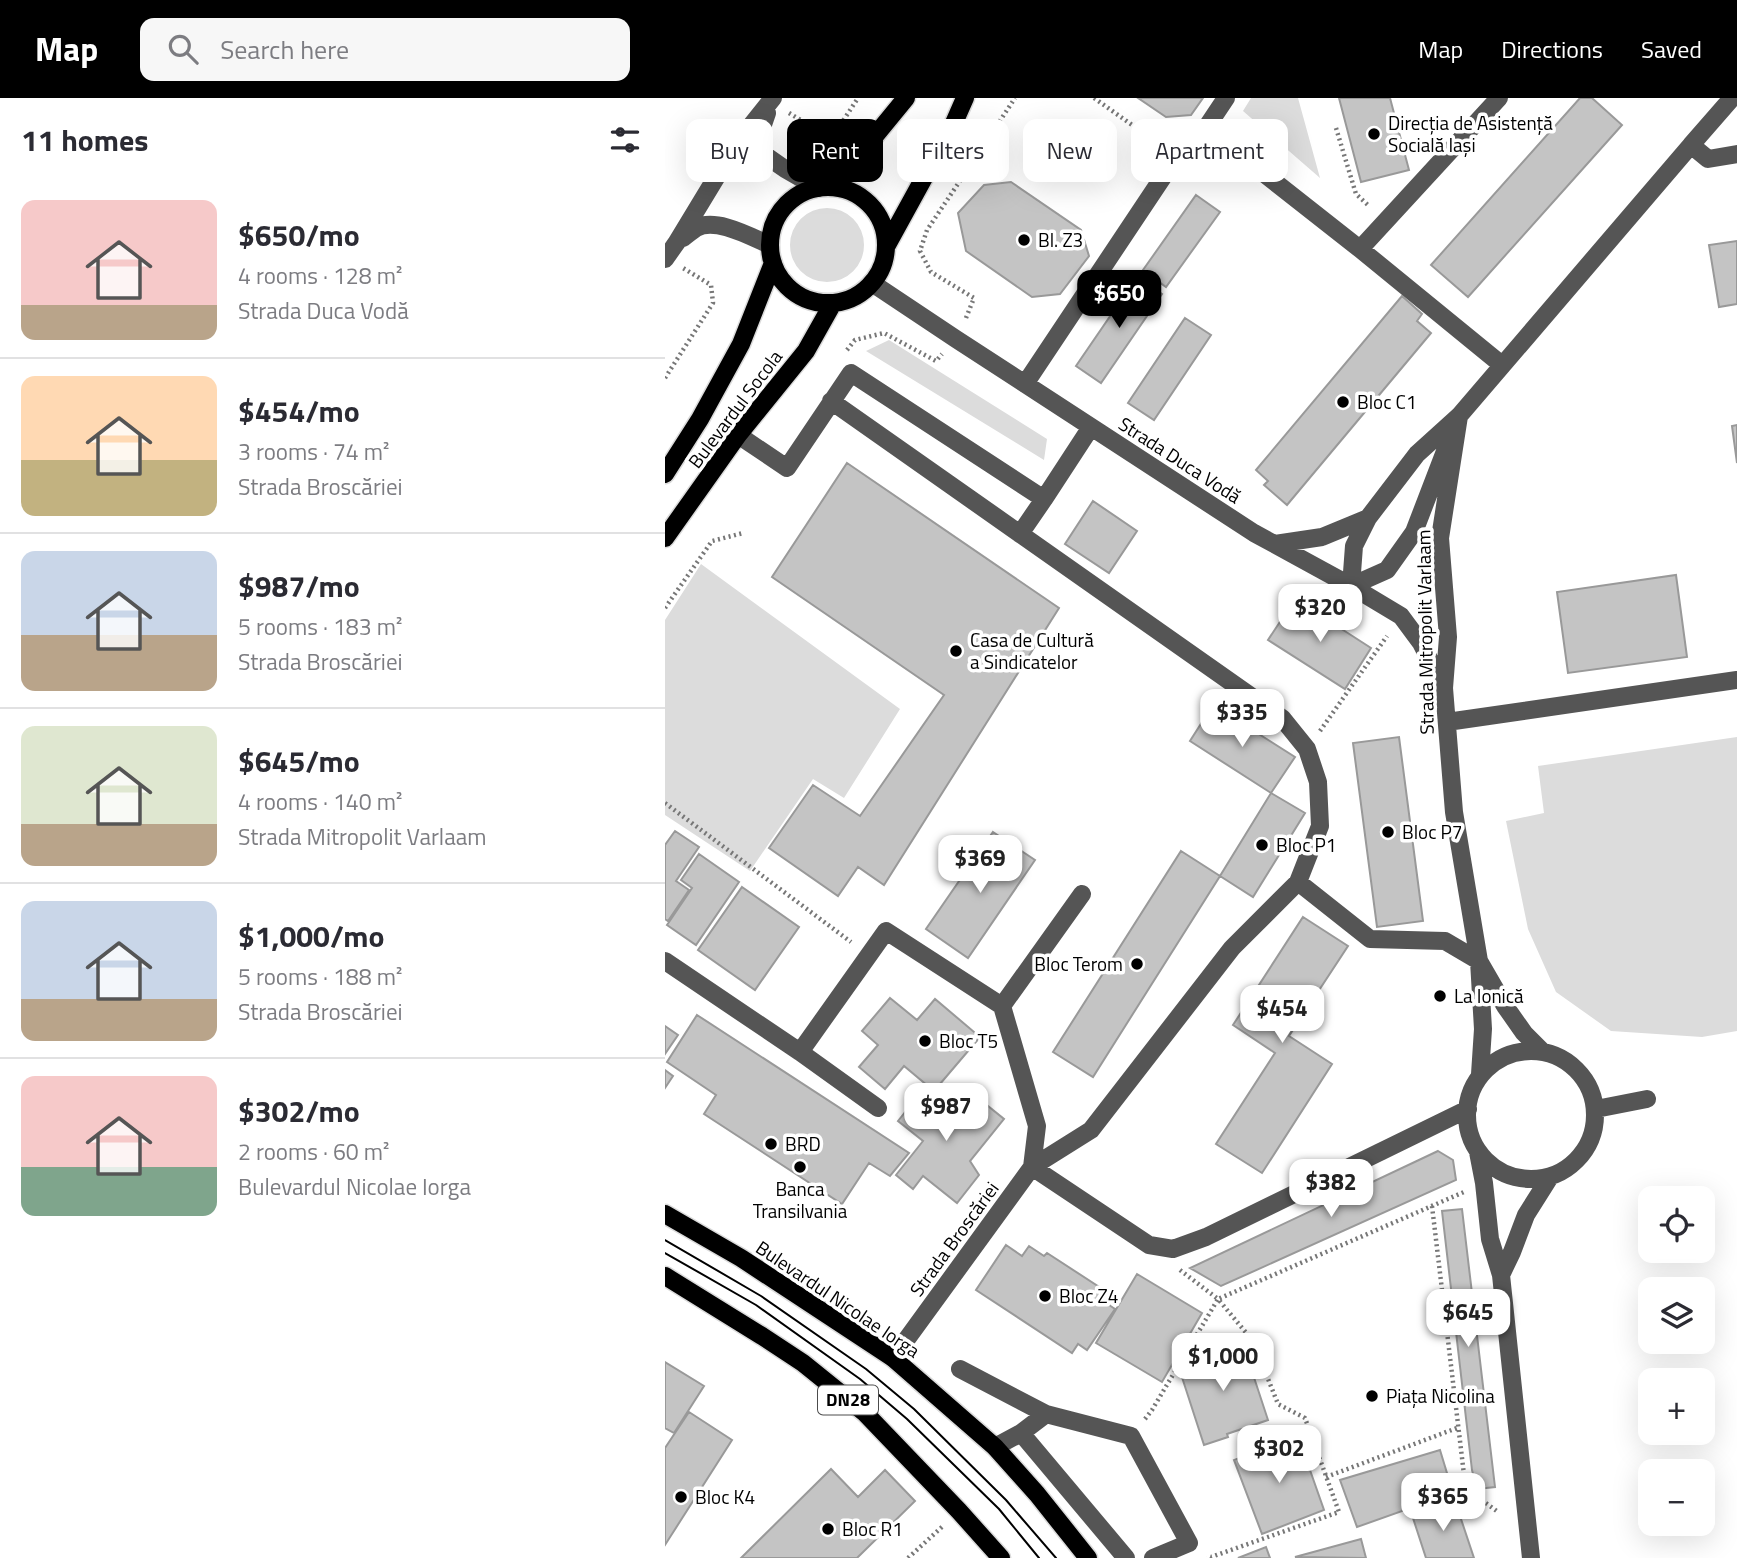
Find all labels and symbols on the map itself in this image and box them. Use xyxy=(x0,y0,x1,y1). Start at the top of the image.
place label: Direcția de Asistență Socială Iași xyxy=(1388,108,1553,159)
marker: Direcția de Asistență Socială Iași xyxy=(1366,126,1382,142)
place label: Bl. Z3 xyxy=(1038,225,1083,254)
marker: Bl. Z3 xyxy=(1016,232,1032,248)
pin: $650 xyxy=(1078,271,1160,330)
street label: Bulevardul Socola xyxy=(680,343,789,474)
place label: Bloc C1 xyxy=(1357,387,1417,416)
marker: Bloc C1 xyxy=(1335,394,1351,410)
street label: Strada Duca Vodă xyxy=(1113,409,1248,510)
street label: Strada Mitropolit Varlaam xyxy=(1408,529,1441,735)
pin: $320 xyxy=(1279,584,1361,644)
place label: Casa de Cultură a Sindicatelor xyxy=(970,625,1094,676)
marker: Casa de Cultură a Sindicatelor xyxy=(948,643,964,659)
pin: $335 xyxy=(1201,690,1283,749)
place label: Bloc P7 xyxy=(1402,817,1463,846)
marker: Bloc P7 xyxy=(1380,824,1396,840)
place label: Bloc P1 xyxy=(1276,830,1337,859)
pin: $369 xyxy=(939,836,1021,895)
marker: Bloc P1 xyxy=(1254,837,1270,853)
place label: Bloc Terom xyxy=(1034,949,1123,978)
marker: Bloc Terom xyxy=(1129,956,1145,972)
place label: La Ionică xyxy=(1454,981,1524,1010)
pin: $454 xyxy=(1241,986,1323,1045)
marker: La Ionică xyxy=(1432,988,1448,1004)
place label: Bloc T5 xyxy=(939,1026,998,1055)
marker: Bloc T5 xyxy=(917,1033,933,1049)
pin: $987 xyxy=(905,1084,987,1143)
place label: BRD xyxy=(785,1129,821,1158)
marker: BRD xyxy=(763,1136,779,1152)
marker: Banca Transilvania xyxy=(792,1159,808,1175)
pin: $382 xyxy=(1290,1160,1372,1219)
place label: Banca Transilvania xyxy=(753,1174,848,1225)
street label: Strada Broscăriei xyxy=(902,1175,1005,1302)
street label: Bulevardul Nicolae Iorga xyxy=(750,1233,927,1365)
place label: Bloc Z4 xyxy=(1059,1281,1118,1310)
marker: Bloc Z4 xyxy=(1037,1288,1053,1304)
pin: $645 xyxy=(1427,1290,1509,1349)
pin: $1,000 xyxy=(1166,1334,1280,1393)
place label: Piața Nicolina xyxy=(1386,1381,1495,1410)
road number: DN28 xyxy=(818,1386,878,1414)
marker: Piața Nicolina xyxy=(1364,1388,1380,1404)
pin: $302 xyxy=(1238,1426,1320,1485)
pin: $365 xyxy=(1402,1474,1484,1533)
place label: Bloc K4 xyxy=(695,1482,755,1511)
marker: Bloc K4 xyxy=(673,1489,689,1505)
place label: Bloc R1 xyxy=(842,1514,903,1543)
marker: Bloc R1 xyxy=(820,1521,836,1537)

